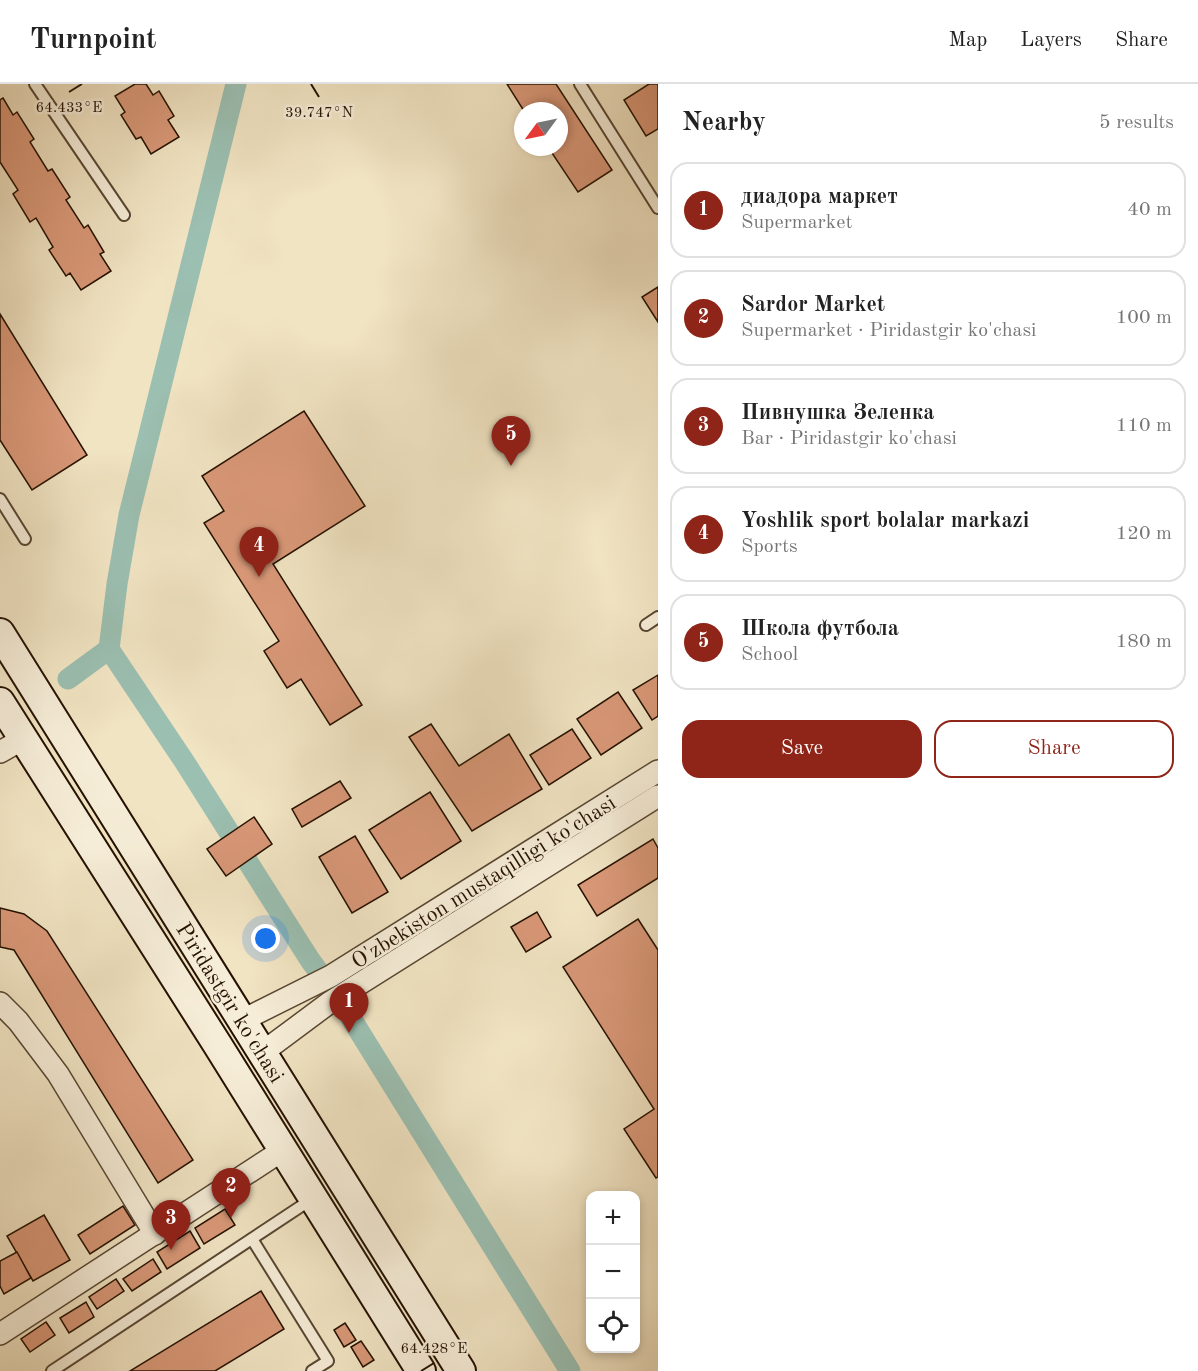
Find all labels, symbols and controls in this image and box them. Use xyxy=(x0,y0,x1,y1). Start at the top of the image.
text: Turnpoint xyxy=(30,27,157,55)
text: Map xyxy=(948,30,987,51)
text: Layers xyxy=(1020,30,1082,51)
text: Share xyxy=(1115,30,1168,51)
text: 64.433°E xyxy=(36,101,102,116)
north arrow xyxy=(514,102,568,156)
text: 39.747°N xyxy=(285,106,353,121)
text: Nearby xyxy=(682,110,766,136)
text: 5 results xyxy=(1099,113,1174,133)
text: диадора маркет xyxy=(741,186,898,208)
text: 1 xyxy=(698,200,709,220)
text: 40 m xyxy=(1127,200,1172,220)
text: Supermarket xyxy=(741,213,852,233)
text: Sardor Market xyxy=(741,294,885,316)
text: 2 xyxy=(698,308,709,328)
text: 100 m xyxy=(1116,308,1172,328)
text: Supermarket · Piridastgir ko'chasi xyxy=(741,321,1036,341)
text: Пивнушка Зеленка xyxy=(741,402,934,424)
pin: 5 xyxy=(492,416,530,466)
text: 3 xyxy=(698,416,709,436)
text: 110 m xyxy=(1116,416,1172,436)
text: Bar · Piridastgir ko'chasi xyxy=(741,429,957,449)
text: Yoshlik sport bolalar markazi xyxy=(741,510,1029,532)
text: 4 xyxy=(698,524,709,544)
text: 120 m xyxy=(1116,524,1172,544)
pin: 4 xyxy=(240,528,278,577)
text: Sports xyxy=(741,537,798,557)
text: Школа футбола xyxy=(741,618,899,640)
text: 5 xyxy=(698,632,709,652)
text: 180 m xyxy=(1116,632,1172,652)
text: School xyxy=(741,645,798,665)
button: Save xyxy=(682,720,922,778)
button: Share xyxy=(934,720,1174,778)
street label: O'zbekiston mustaqilligi ko'chasi xyxy=(348,792,620,973)
street label: Piridastgir ko'chasi xyxy=(171,919,287,1087)
your location xyxy=(251,924,280,953)
pin: 1 xyxy=(330,984,368,1033)
pin: 2 xyxy=(212,1168,250,1218)
map controls xyxy=(586,1191,640,1353)
button: + xyxy=(586,1191,640,1245)
pin: 3 xyxy=(152,1200,190,1250)
button: − xyxy=(586,1245,640,1299)
button: locate xyxy=(586,1299,640,1353)
text: 64.428°E xyxy=(401,1342,467,1357)

